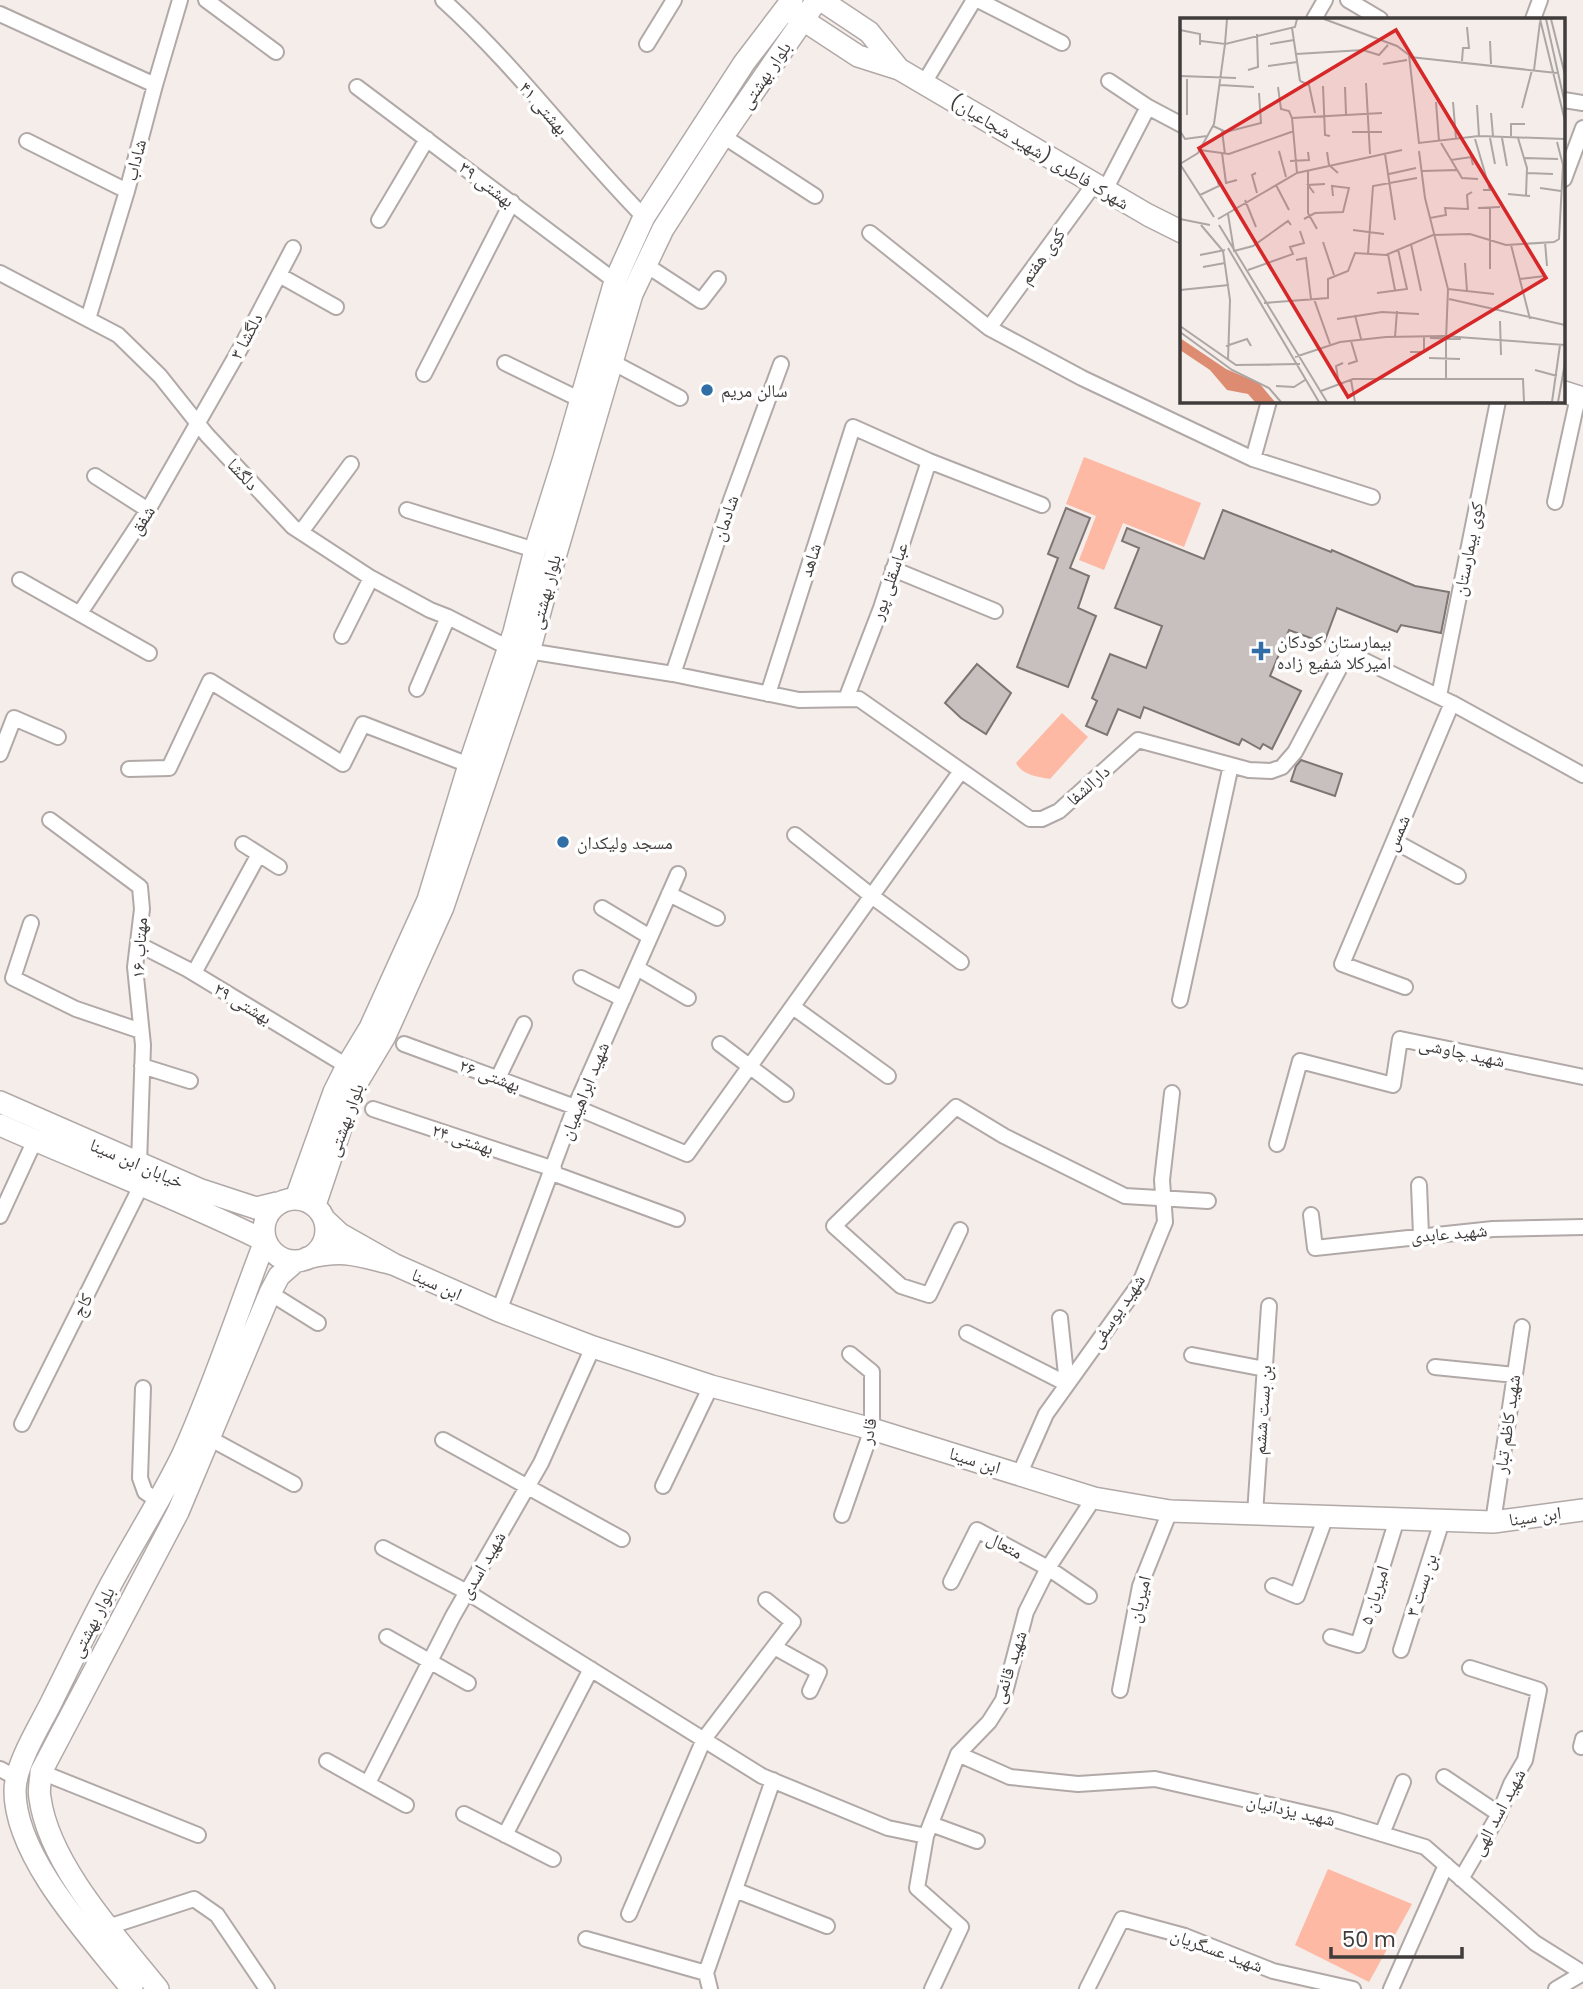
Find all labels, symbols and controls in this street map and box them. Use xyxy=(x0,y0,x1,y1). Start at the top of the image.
inset map xyxy=(1180,18,1566,402)
street label: بلوار بهشتی xyxy=(733,36,797,114)
street label: بهشتی ۴۱ xyxy=(514,76,574,140)
street label: شهرک فاطری (شهید شجاعیان) xyxy=(946,89,1134,215)
street label: شاداب xyxy=(118,137,152,183)
street label: بهشتی ۳۹ xyxy=(454,155,520,213)
street label: کوی هفتم xyxy=(1013,222,1071,289)
street label: دلگشا ۳ xyxy=(223,309,269,363)
place label: سالن مریم xyxy=(721,378,788,403)
marker: سالن مریم xyxy=(699,382,715,398)
street label: دلگشا xyxy=(222,452,264,496)
street label: شادمان xyxy=(706,492,744,544)
street label: کوی بیمارستان xyxy=(1447,499,1489,598)
street label: شفق xyxy=(123,500,161,540)
street label: عباسقلی پور xyxy=(864,539,914,624)
street label: شاهد xyxy=(793,540,827,580)
street label: بلوار بهشتی xyxy=(523,552,567,632)
place label: بیمارستان کودکان امیرکلا شفیع زاده xyxy=(1277,629,1392,675)
marker: بیمارستان کودکان امیرکلا شفیع زاده xyxy=(1251,641,1271,661)
street label: دارالشفا xyxy=(1061,759,1115,811)
street label: شمس xyxy=(1378,811,1416,855)
place label: مسجد ولیکدان xyxy=(577,830,673,855)
marker: مسجد ولیکدان xyxy=(555,834,571,850)
street label: مهتاب ۱۶ xyxy=(125,917,153,979)
street label: بهشتی ۲۹ xyxy=(209,976,277,1030)
street label: شهید چاوشی xyxy=(1417,1031,1507,1073)
street label: شهید ابراهیمیان xyxy=(553,1038,615,1144)
street label: بهشتی ۲۶ xyxy=(456,1052,524,1098)
street label: بلوار بهشتی xyxy=(320,1080,370,1160)
street label: بهشتی ۲۴ xyxy=(429,1117,497,1161)
street label: خیابان ابن سینا xyxy=(86,1132,188,1194)
street label: شهید عابدی xyxy=(1410,1217,1488,1249)
street label: ابن سینا xyxy=(408,1262,466,1306)
street label: شهید یوسفی xyxy=(1083,1269,1151,1353)
street label: کاج xyxy=(66,1288,99,1321)
street label: بن بست ششم xyxy=(1246,1364,1278,1456)
street label: شهید کاظم تبار xyxy=(1488,1373,1526,1476)
street label: قادر xyxy=(853,1416,883,1447)
street label: ابن سینا xyxy=(946,1440,1004,1480)
street label: ابن سینا xyxy=(1507,1500,1563,1532)
street label: متعال xyxy=(983,1525,1027,1565)
street label: شهید اسدی xyxy=(453,1527,511,1603)
street label: بن بست ۳ xyxy=(1399,1550,1443,1620)
street label: امیریان ۵ xyxy=(1353,1562,1395,1628)
street label: امیریان xyxy=(1121,1573,1157,1625)
street label: بلوار بهشتی xyxy=(64,1582,121,1662)
street label: شهید قائمی xyxy=(985,1627,1033,1707)
street label: شهید اسد الهی xyxy=(1465,1764,1531,1860)
street label: شهید یزدانیان xyxy=(1244,1788,1338,1832)
scale bar xyxy=(1331,1916,1462,1960)
street label: شهید عسگریان xyxy=(1167,1922,1267,1978)
text: 50 m xyxy=(1342,1925,1396,1954)

